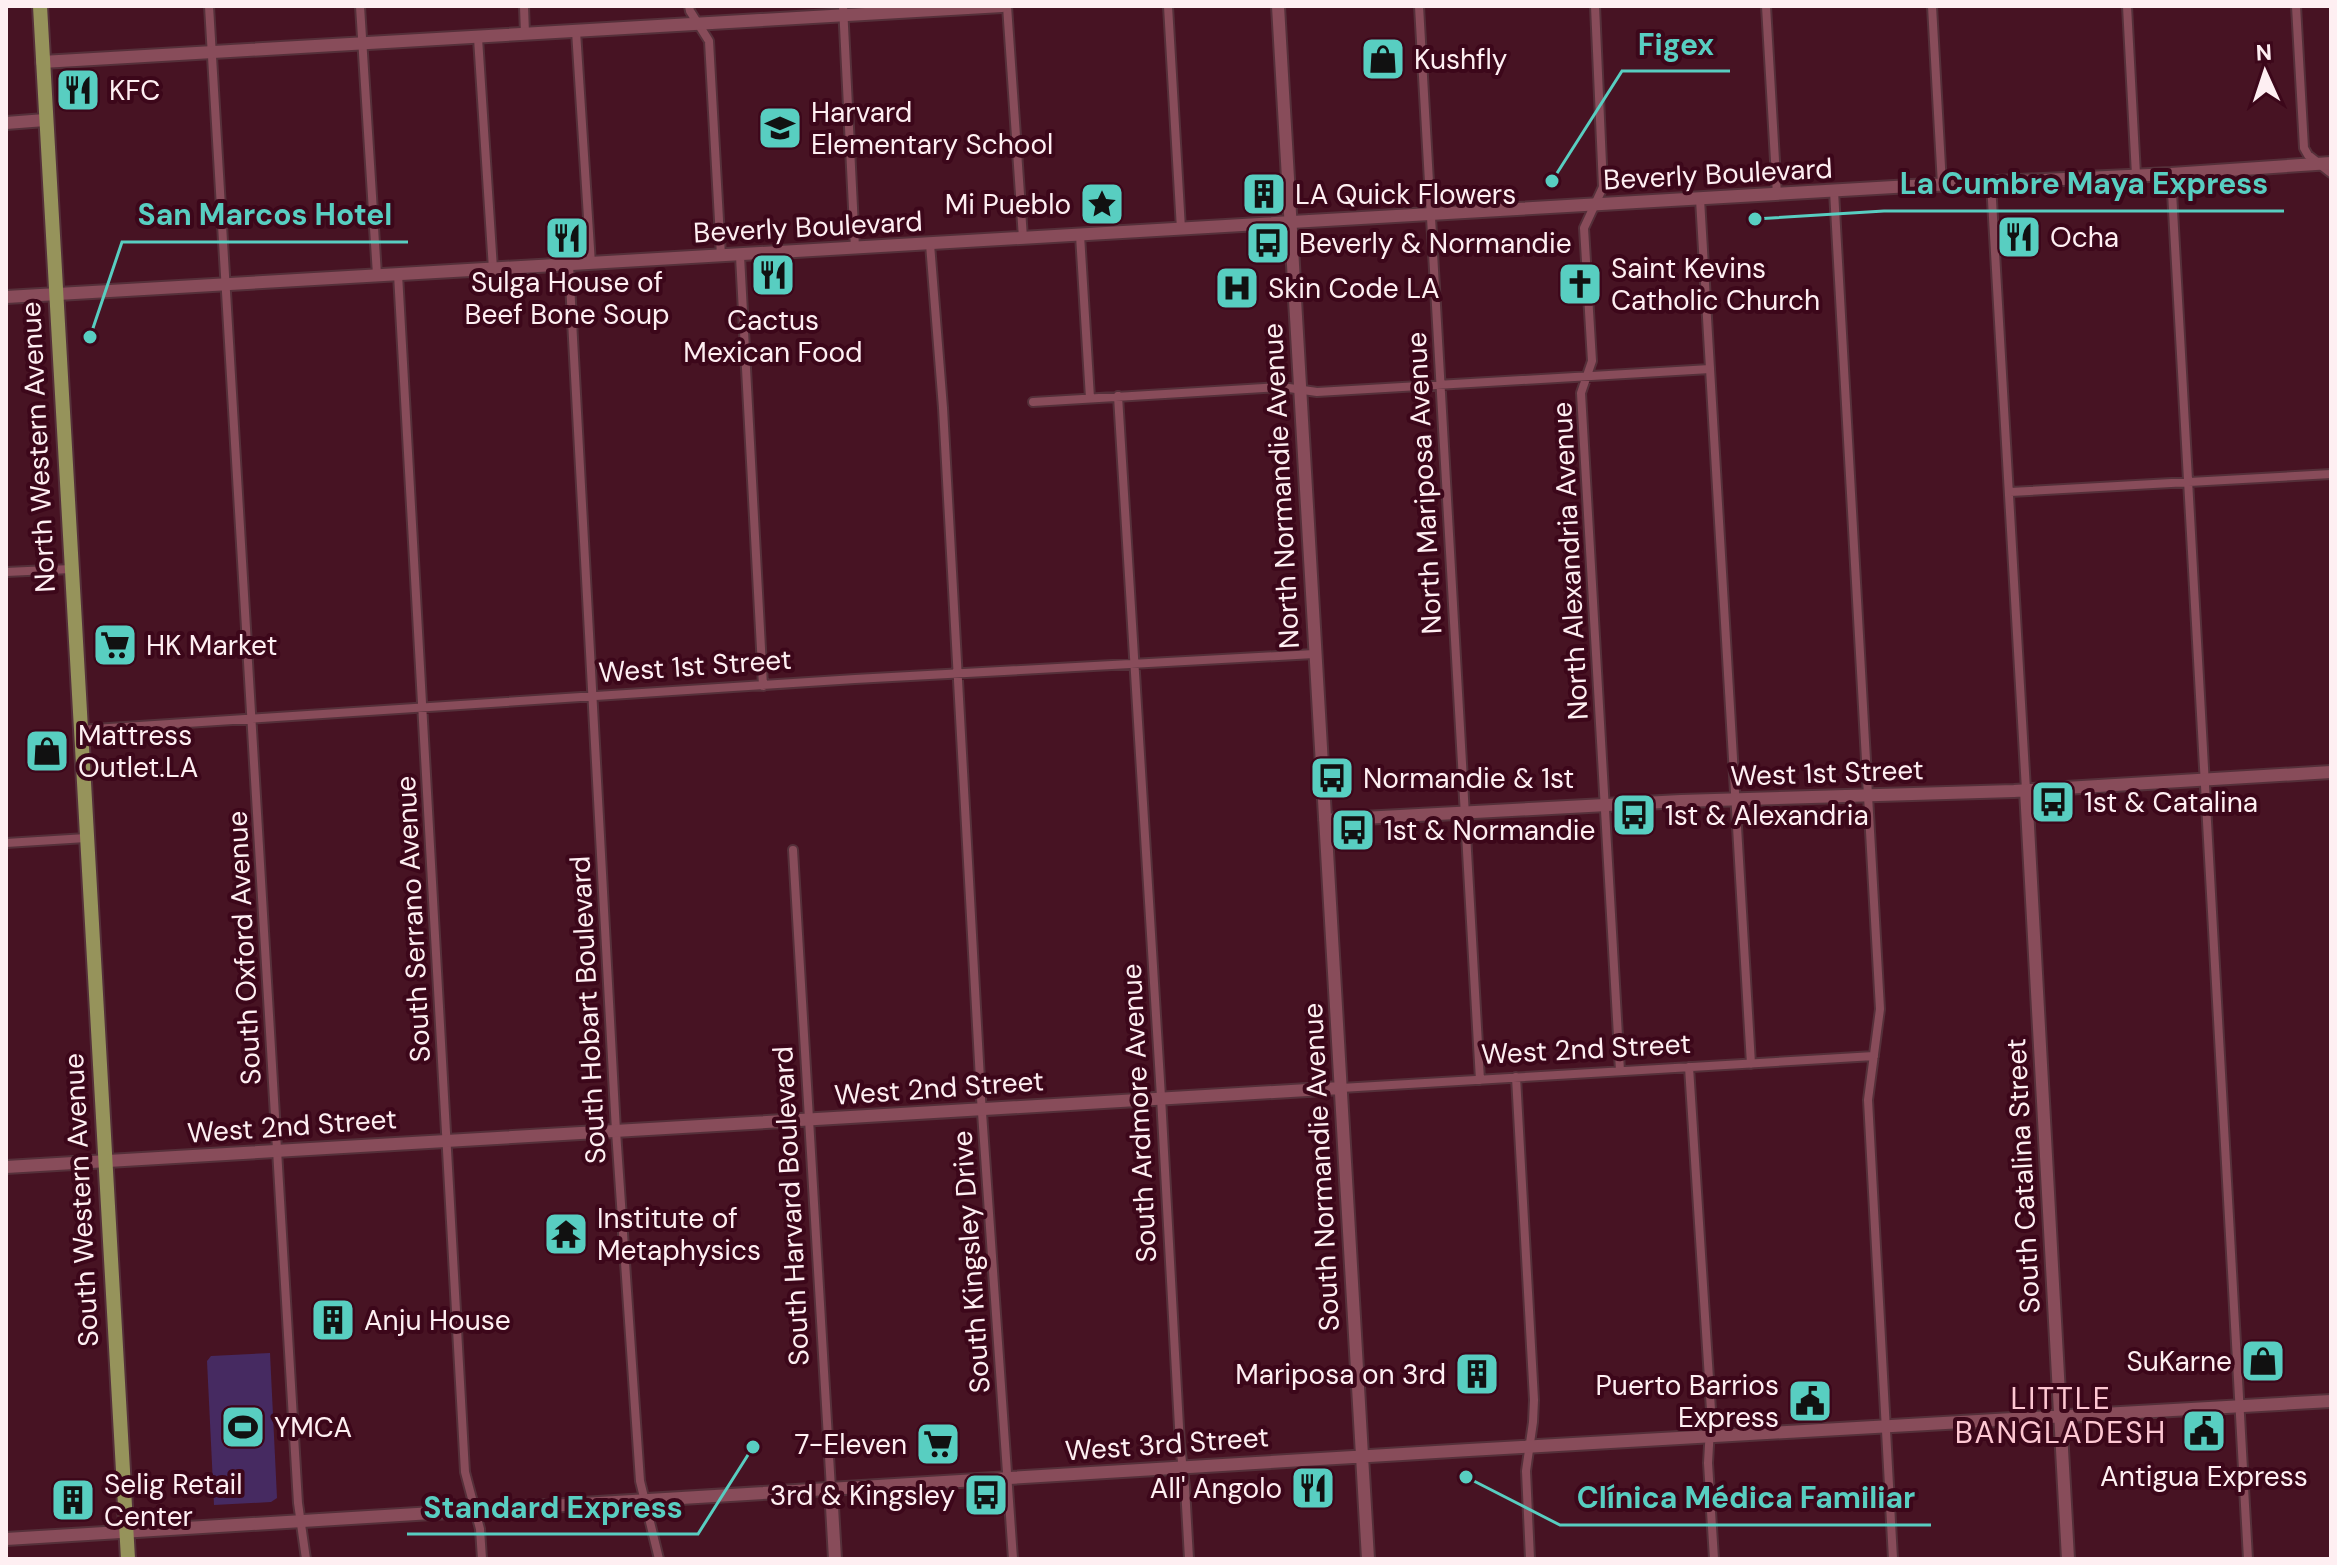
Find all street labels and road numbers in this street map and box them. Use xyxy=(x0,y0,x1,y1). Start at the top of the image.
street label: Beverly Boulevard xyxy=(1602,150,1834,198)
street label: Beverly Boulevard xyxy=(692,203,924,251)
street label: North Western Avenue xyxy=(12,301,64,593)
street label: North Normandie Avenue xyxy=(1254,322,1308,650)
street label: North Mariposa Avenue xyxy=(1398,331,1450,635)
street label: North Alexandria Avenue xyxy=(1543,401,1597,721)
street label: West 1st Street xyxy=(597,641,793,691)
street label: West 1st Street xyxy=(1730,751,1924,795)
street label: South Serrano Avenue xyxy=(387,775,439,1063)
street label: South Oxford Avenue xyxy=(218,810,270,1086)
street label: South Hobart Boulevard xyxy=(561,855,615,1165)
street label: South Ardmore Avenue xyxy=(1113,963,1165,1263)
street label: South Normandie Avenue xyxy=(1294,1002,1348,1332)
street label: West 2nd Street xyxy=(1480,1025,1692,1073)
street label: South Catalina Street xyxy=(1997,1037,2049,1315)
street label: South Harvard Boulevard xyxy=(764,1045,818,1367)
street label: South Western Avenue xyxy=(55,1052,107,1348)
street label: West 2nd Street xyxy=(833,1062,1045,1114)
street label: West 2nd Street xyxy=(186,1100,398,1152)
street label: South Kingsley Drive xyxy=(943,1129,999,1395)
street label: West 3rd Street xyxy=(1064,1418,1270,1470)

